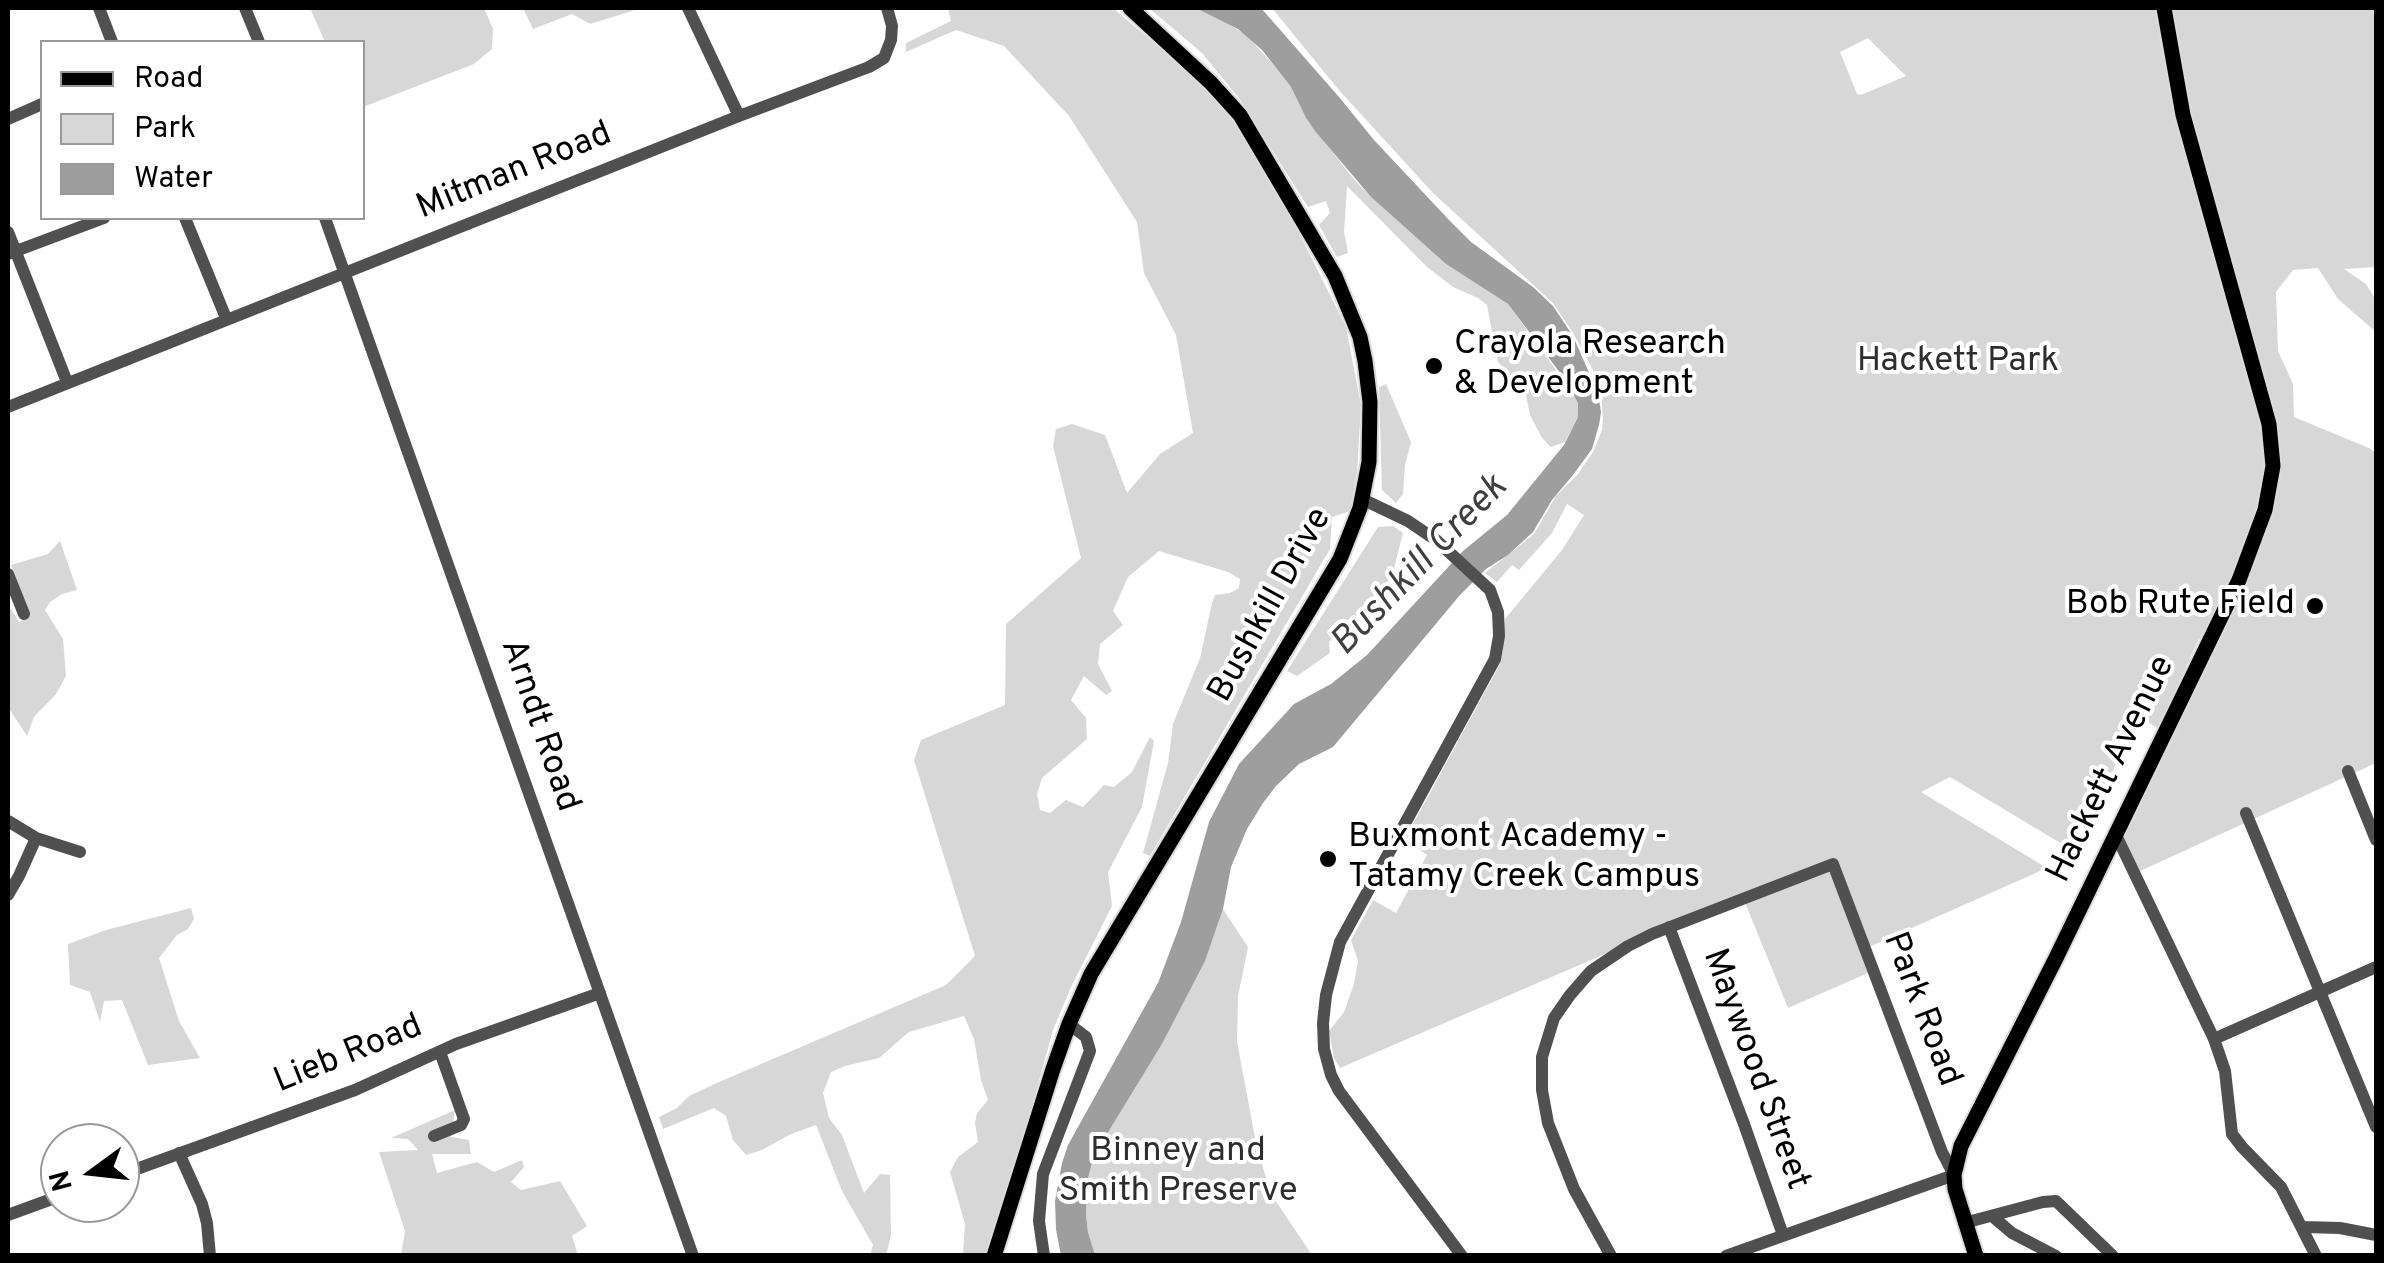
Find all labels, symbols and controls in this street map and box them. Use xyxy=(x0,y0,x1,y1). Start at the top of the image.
legend xyxy=(40,40,365,220)
text: Road xyxy=(134,61,203,98)
text: Park xyxy=(134,111,196,148)
street label: Mitman Road xyxy=(411,115,619,231)
text: Water xyxy=(134,161,213,198)
place label: Crayola Research & Development xyxy=(1454,325,1726,407)
park label: Hackett Park xyxy=(1857,342,2059,384)
marker: Crayola Research & Development xyxy=(1423,355,1445,377)
water label: Bushkill Creek xyxy=(1323,467,1519,667)
street label: Bushkill Drive xyxy=(1201,501,1343,711)
place label: Bob Rute Field xyxy=(2066,585,2295,627)
marker: Bob Rute Field xyxy=(2304,595,2326,617)
street label: Arndt Road xyxy=(489,634,587,818)
street label: Hackett Avenue xyxy=(2040,650,2186,890)
place label: Buxmont Academy - Tatamy Creek Campus xyxy=(1348,818,1700,900)
marker: Buxmont Academy - Tatamy Creek Campus xyxy=(1317,848,1339,870)
street label: Park Road xyxy=(1871,927,1969,1093)
street label: Maywood Street xyxy=(1691,944,1817,1196)
street label: Lieb Road xyxy=(269,1007,429,1105)
north arrow xyxy=(40,1123,140,1223)
park label: Binney and Smith Preserve xyxy=(1059,1132,1297,1214)
text: N xyxy=(43,1166,83,1195)

